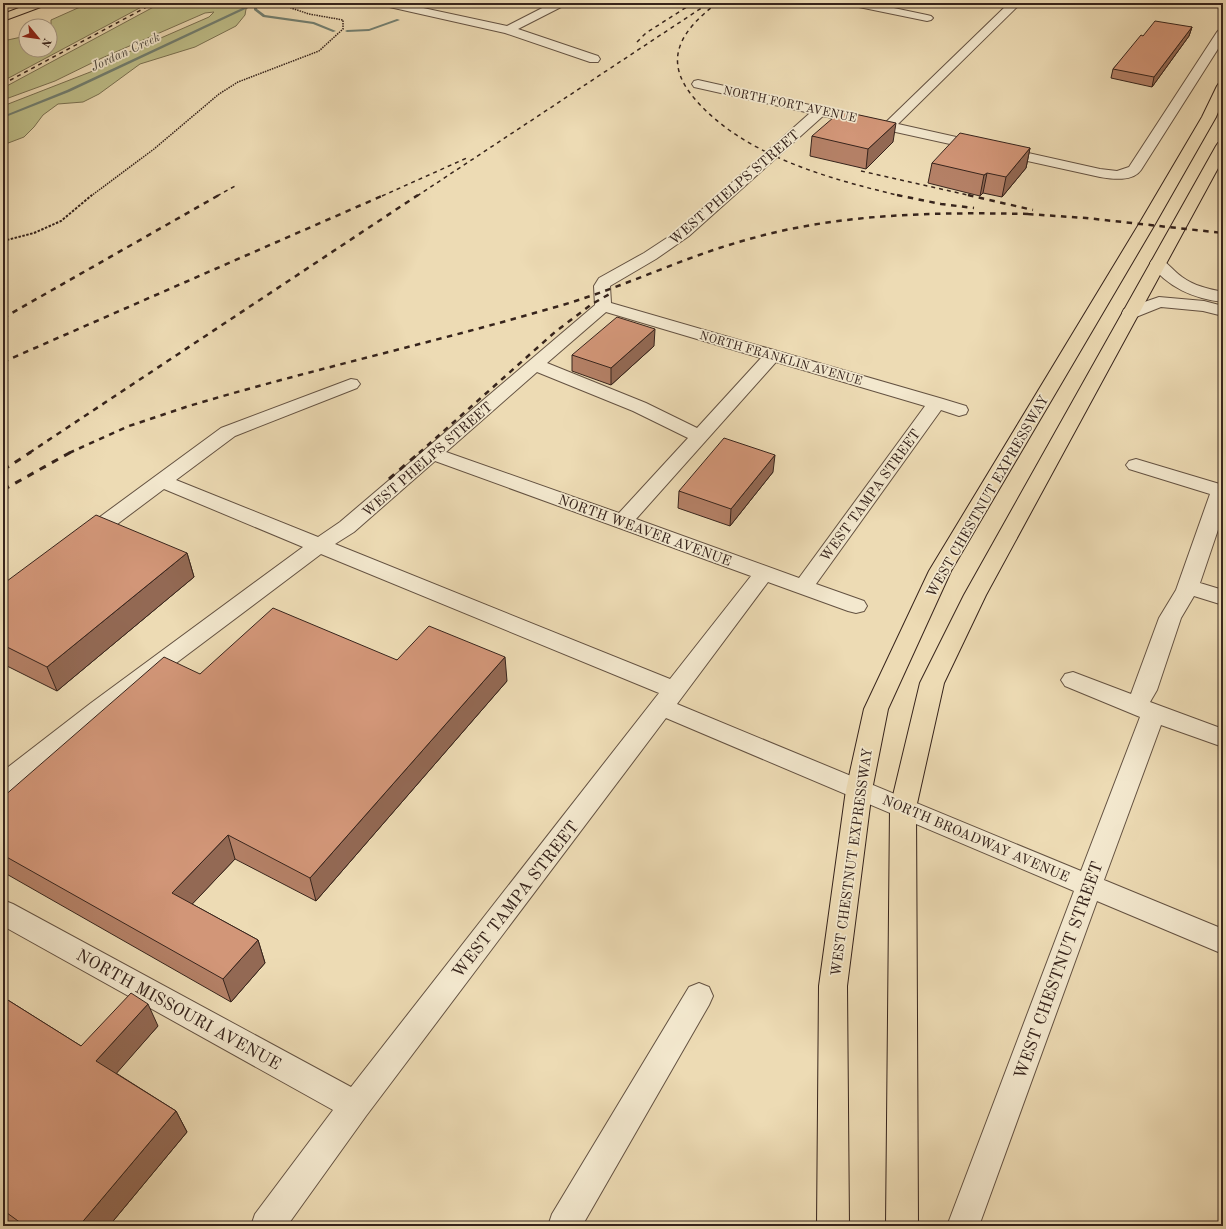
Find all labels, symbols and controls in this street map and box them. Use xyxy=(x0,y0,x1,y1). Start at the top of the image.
north arrow xyxy=(18,18,58,58)
water label: Jordan Creek xyxy=(89,31,162,74)
text: N xyxy=(38,36,52,49)
street label: NORTH FORT AVENUE xyxy=(722,85,858,125)
street label: WEST PHELPS STREET xyxy=(667,128,802,248)
street label: NORTH FRANKLIN AVENUE xyxy=(698,330,864,388)
street label: WEST CHESTNUT EXPRESSWAY xyxy=(924,393,1052,600)
street label: WEST PHELPS STREET xyxy=(360,400,495,520)
street label: WEST TAMPA STREET xyxy=(818,427,923,564)
street label: NORTH WEAVER AVENUE xyxy=(556,493,733,569)
street label: WEST CHESTNUT EXPRESSWAY xyxy=(829,747,875,977)
street label: NORTH BROADWAY AVENUE xyxy=(880,793,1071,885)
street label: WEST TAMPA STREET xyxy=(450,818,583,982)
street label: WEST CHESTNUT STREET xyxy=(1012,859,1107,1082)
street label: NORTH MISSOURI AVENUE xyxy=(73,947,283,1074)

